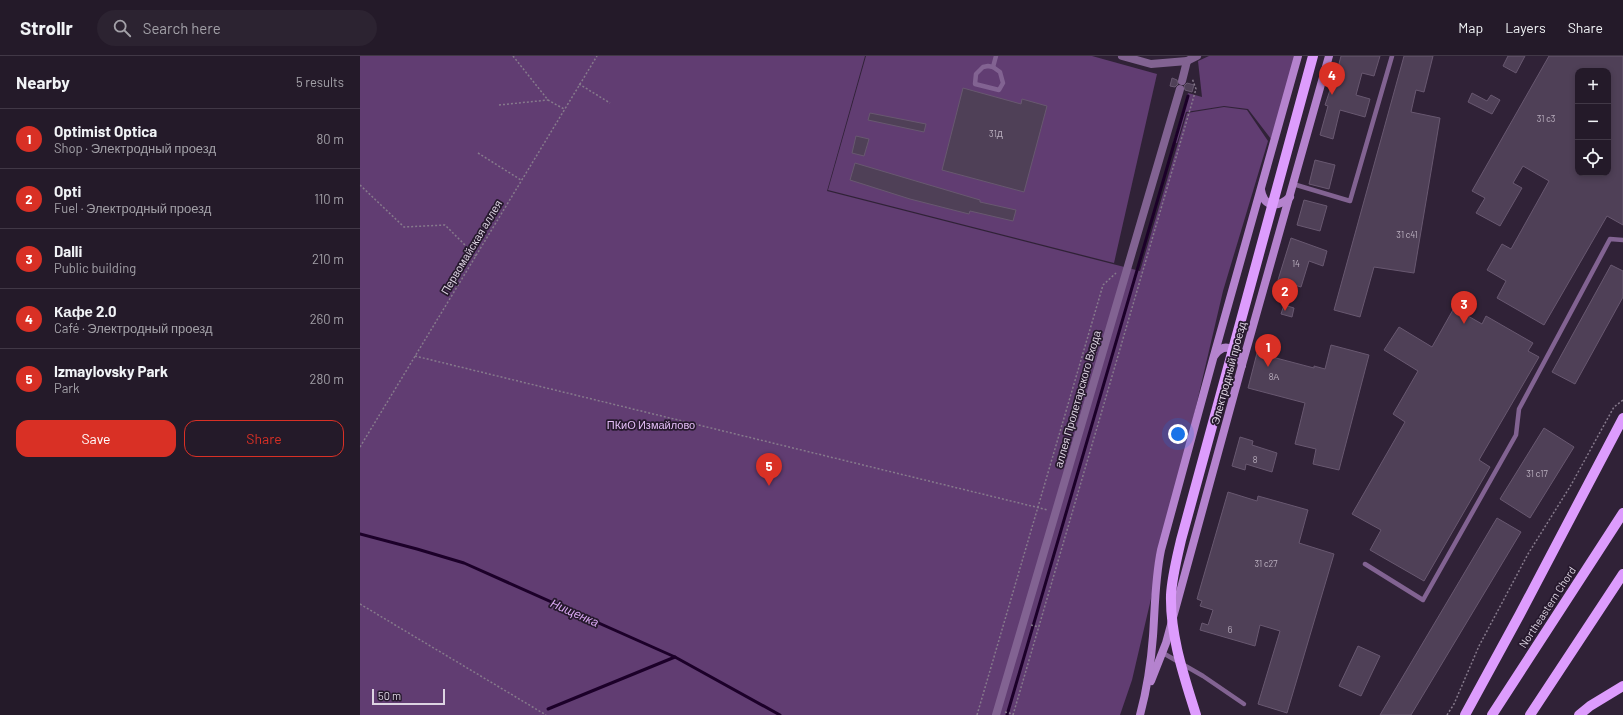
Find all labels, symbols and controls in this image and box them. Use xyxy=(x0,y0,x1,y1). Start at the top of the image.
search box xyxy=(97,10,377,46)
text: Strollr xyxy=(20,16,73,39)
icon: search xyxy=(111,17,133,39)
text: Search here xyxy=(143,19,221,37)
text: Map xyxy=(1458,19,1483,36)
text: Layers xyxy=(1505,19,1546,36)
text: Share xyxy=(1568,19,1603,36)
pin: 4 xyxy=(1319,62,1345,95)
map controls xyxy=(1575,68,1611,176)
button: + xyxy=(1575,68,1611,104)
text: Nearby xyxy=(16,72,70,92)
text: 5 results xyxy=(296,74,344,90)
button: − xyxy=(1575,104,1611,140)
house number: 31 с3 xyxy=(1537,113,1556,124)
text: Optimist Optica xyxy=(54,122,157,140)
house number: 31Д xyxy=(989,128,1003,139)
text: 1 xyxy=(27,131,31,147)
text: 80 m xyxy=(317,131,344,147)
text: Shop · Электродный проезд xyxy=(54,140,216,156)
button: locate xyxy=(1575,140,1611,176)
text: Opti xyxy=(54,182,81,200)
text: 2 xyxy=(25,191,33,207)
text: 110 m xyxy=(314,191,344,207)
street label: Первомайская аллея xyxy=(438,197,504,296)
text: Fuel · Электродный проезд xyxy=(54,200,211,216)
house number: 31 с41 xyxy=(1396,229,1418,240)
text: Dalli xyxy=(54,242,82,260)
text: 3 xyxy=(25,251,33,267)
text: 210 m xyxy=(312,251,344,267)
house number: 14 xyxy=(1292,258,1300,269)
text: Public building xyxy=(54,260,136,276)
pin: 2 xyxy=(1272,278,1298,311)
pin: 3 xyxy=(1451,291,1477,324)
text: Кафе 2.0 xyxy=(54,302,117,320)
text: 4 xyxy=(25,311,33,327)
text: 260 m xyxy=(310,311,344,327)
text: Café · Электродный проезд xyxy=(54,320,213,336)
street label: Электродный проезд xyxy=(1208,320,1248,426)
street label: аллея Пролетарского Входа xyxy=(1051,328,1103,469)
pin: 1 xyxy=(1255,334,1281,367)
text: Izmaylovsky Park xyxy=(54,362,168,380)
text: 5 xyxy=(25,371,33,387)
text: 280 m xyxy=(310,371,344,387)
house number: 8А xyxy=(1269,371,1279,382)
text: Park xyxy=(54,380,80,396)
park label: ПКиО Измайлово xyxy=(607,418,695,431)
button: Save xyxy=(16,420,176,457)
button: Share xyxy=(184,420,344,457)
your location xyxy=(1168,424,1188,444)
pin: 5 xyxy=(756,453,782,486)
house number: 8 xyxy=(1253,454,1258,465)
house number: 31 с17 xyxy=(1526,468,1548,479)
house number: 31 с27 xyxy=(1254,558,1278,569)
street label: Northeastern Chord xyxy=(1516,564,1578,650)
water label: Нищенка xyxy=(548,595,602,630)
house number: 6 xyxy=(1228,624,1233,635)
scale bar xyxy=(372,687,445,706)
text: 50 m xyxy=(378,689,401,702)

